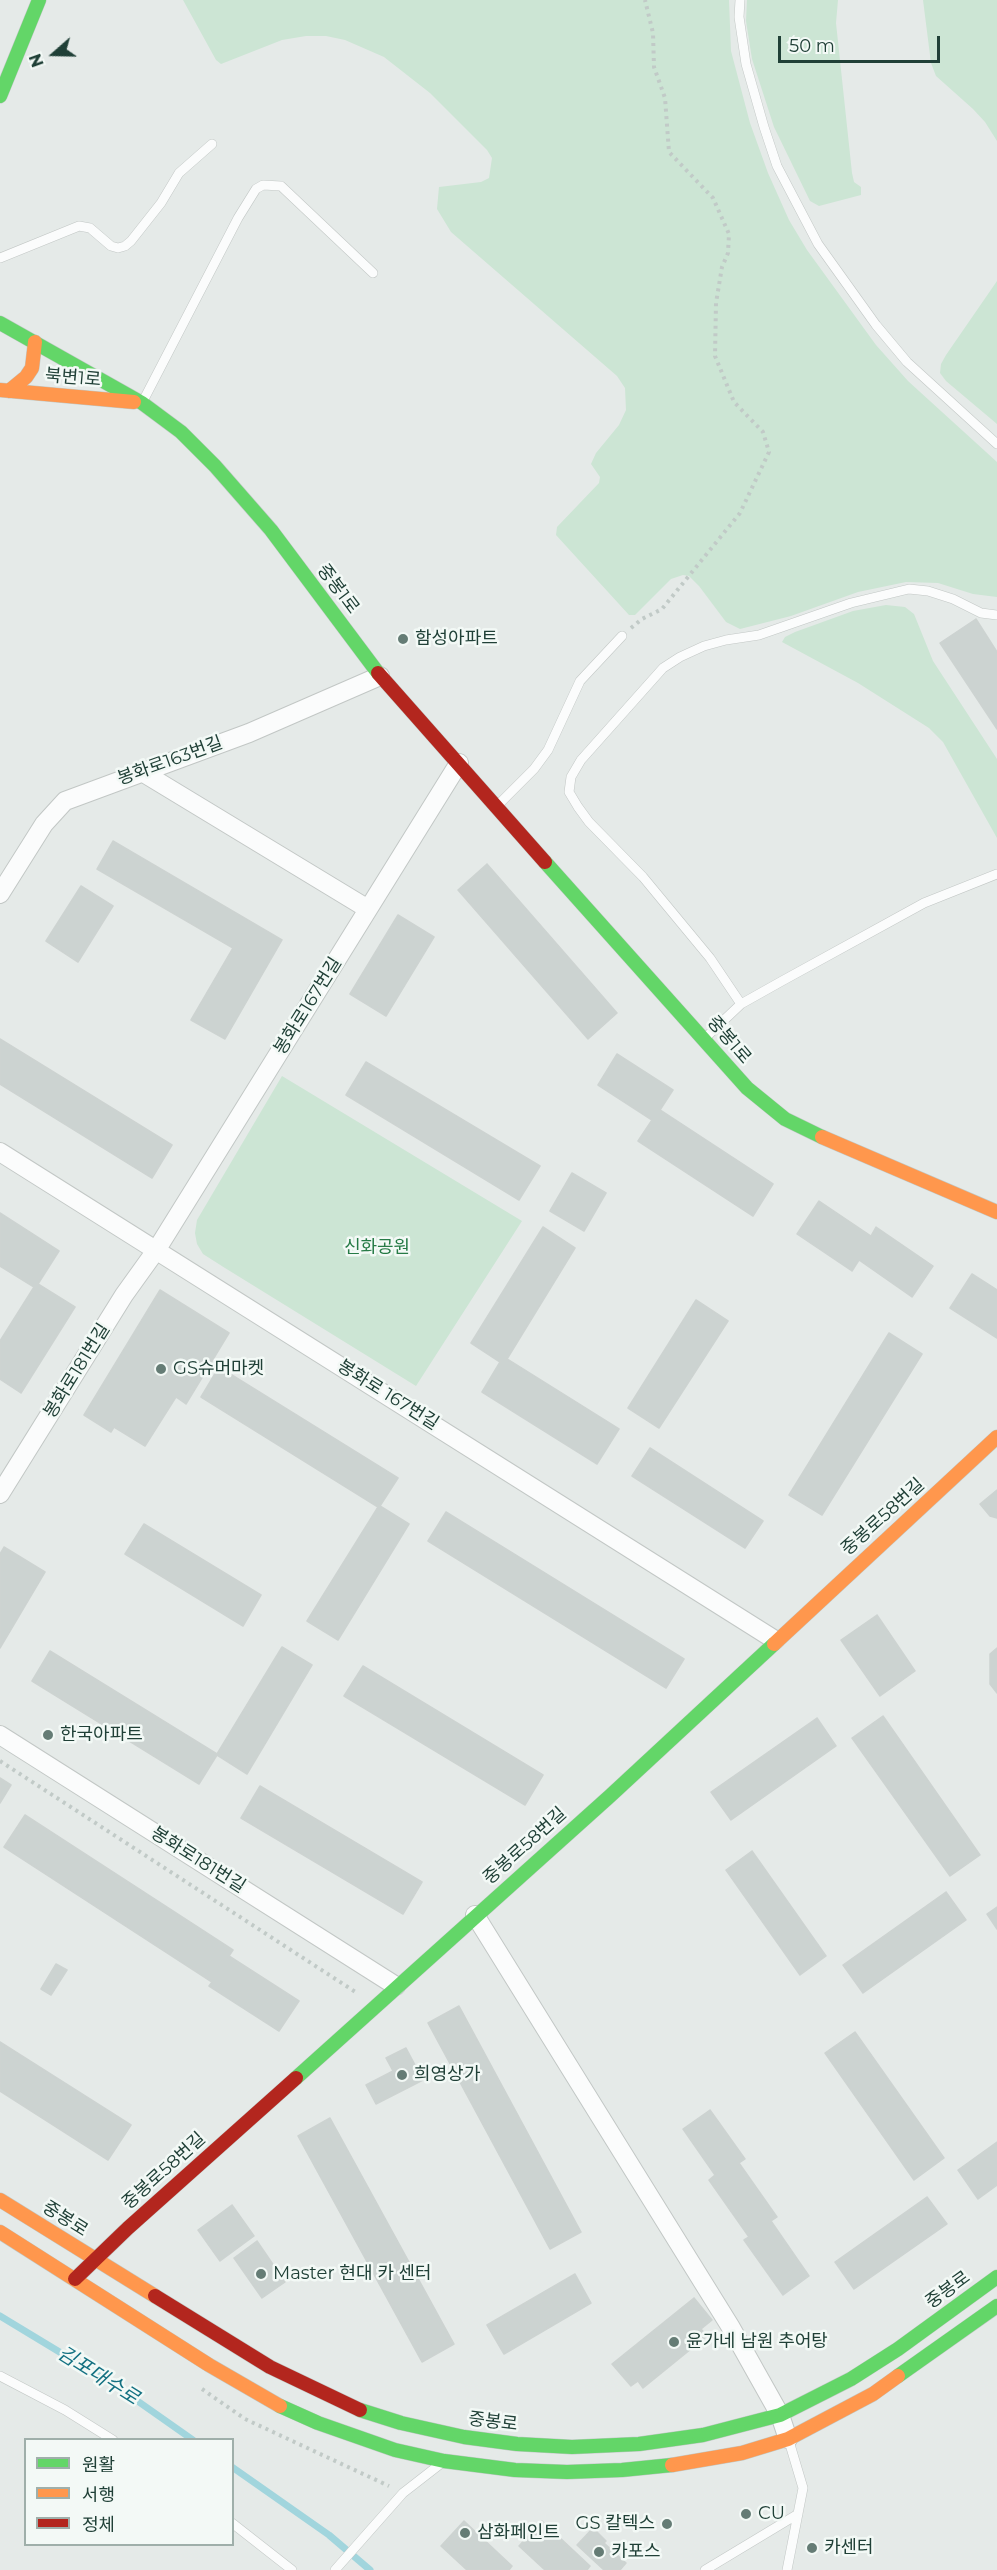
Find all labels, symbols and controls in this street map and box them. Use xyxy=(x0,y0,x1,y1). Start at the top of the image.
north arrow xyxy=(24,24,84,84)
scale bar xyxy=(781,24,943,62)
text: 50 m xyxy=(789,35,835,57)
text: N xyxy=(25,51,48,70)
street label: 북변1로 xyxy=(44,365,102,391)
street label: 중봉1로 xyxy=(312,560,364,618)
place label: 함성아파트 xyxy=(415,628,498,650)
marker: 함성아파트 xyxy=(396,632,410,646)
street label: 봉화로163번길 xyxy=(114,732,226,790)
street label: 봉화로167번길 xyxy=(270,953,346,1059)
street label: 중봉1로 xyxy=(702,1012,756,1068)
park label: 신화공원 xyxy=(344,1237,410,1259)
street label: 봉화로181번길 xyxy=(39,1320,115,1422)
street label: 봉화로 167번길 xyxy=(333,1355,443,1435)
place label: GS슈머마켓 xyxy=(173,1358,264,1380)
marker: GS슈머마켓 xyxy=(154,1362,168,1376)
street label: 중봉로58번길 xyxy=(837,1474,929,1560)
place label: 한국아파트 xyxy=(60,1724,143,1746)
marker: 한국아파트 xyxy=(41,1728,55,1742)
street label: 중봉로58번길 xyxy=(479,1803,571,1889)
street label: 봉화로181번길 xyxy=(147,1822,249,1898)
place label: 희영상가 xyxy=(414,2064,480,2086)
marker: 희영상가 xyxy=(395,2068,409,2082)
street label: 중봉로58번길 xyxy=(118,2128,210,2214)
street label: 중봉로 xyxy=(38,2197,92,2241)
place label: Master 현대 카 센터 xyxy=(273,2263,432,2285)
marker: Master 현대 카 센터 xyxy=(254,2267,268,2281)
street label: 중봉로 xyxy=(922,2267,974,2313)
place label: 윤가네 남원 추어탕 xyxy=(686,2331,828,2353)
marker: 윤가네 남원 추어탕 xyxy=(667,2335,681,2349)
water label: 김포대수로 xyxy=(53,2341,143,2411)
street label: 중봉로 xyxy=(467,2408,519,2436)
legend xyxy=(24,2438,234,2546)
text: 원활 xyxy=(82,2454,115,2476)
text: 서행 xyxy=(82,2484,115,2506)
place label: CU xyxy=(758,2503,785,2525)
marker: CU xyxy=(739,2507,753,2521)
place label: GS 칼텍스 xyxy=(576,2513,655,2535)
text: 정체 xyxy=(82,2514,115,2536)
marker: GS 칼텍스 xyxy=(660,2517,674,2531)
place label: 삼화페인트 xyxy=(477,2522,560,2544)
marker: 삼화페인트 xyxy=(458,2526,472,2540)
place label: 카센터 xyxy=(824,2537,874,2559)
place label: 카포스 xyxy=(611,2541,661,2563)
marker: 카센터 xyxy=(805,2541,819,2555)
marker: 카포스 xyxy=(592,2545,606,2559)

